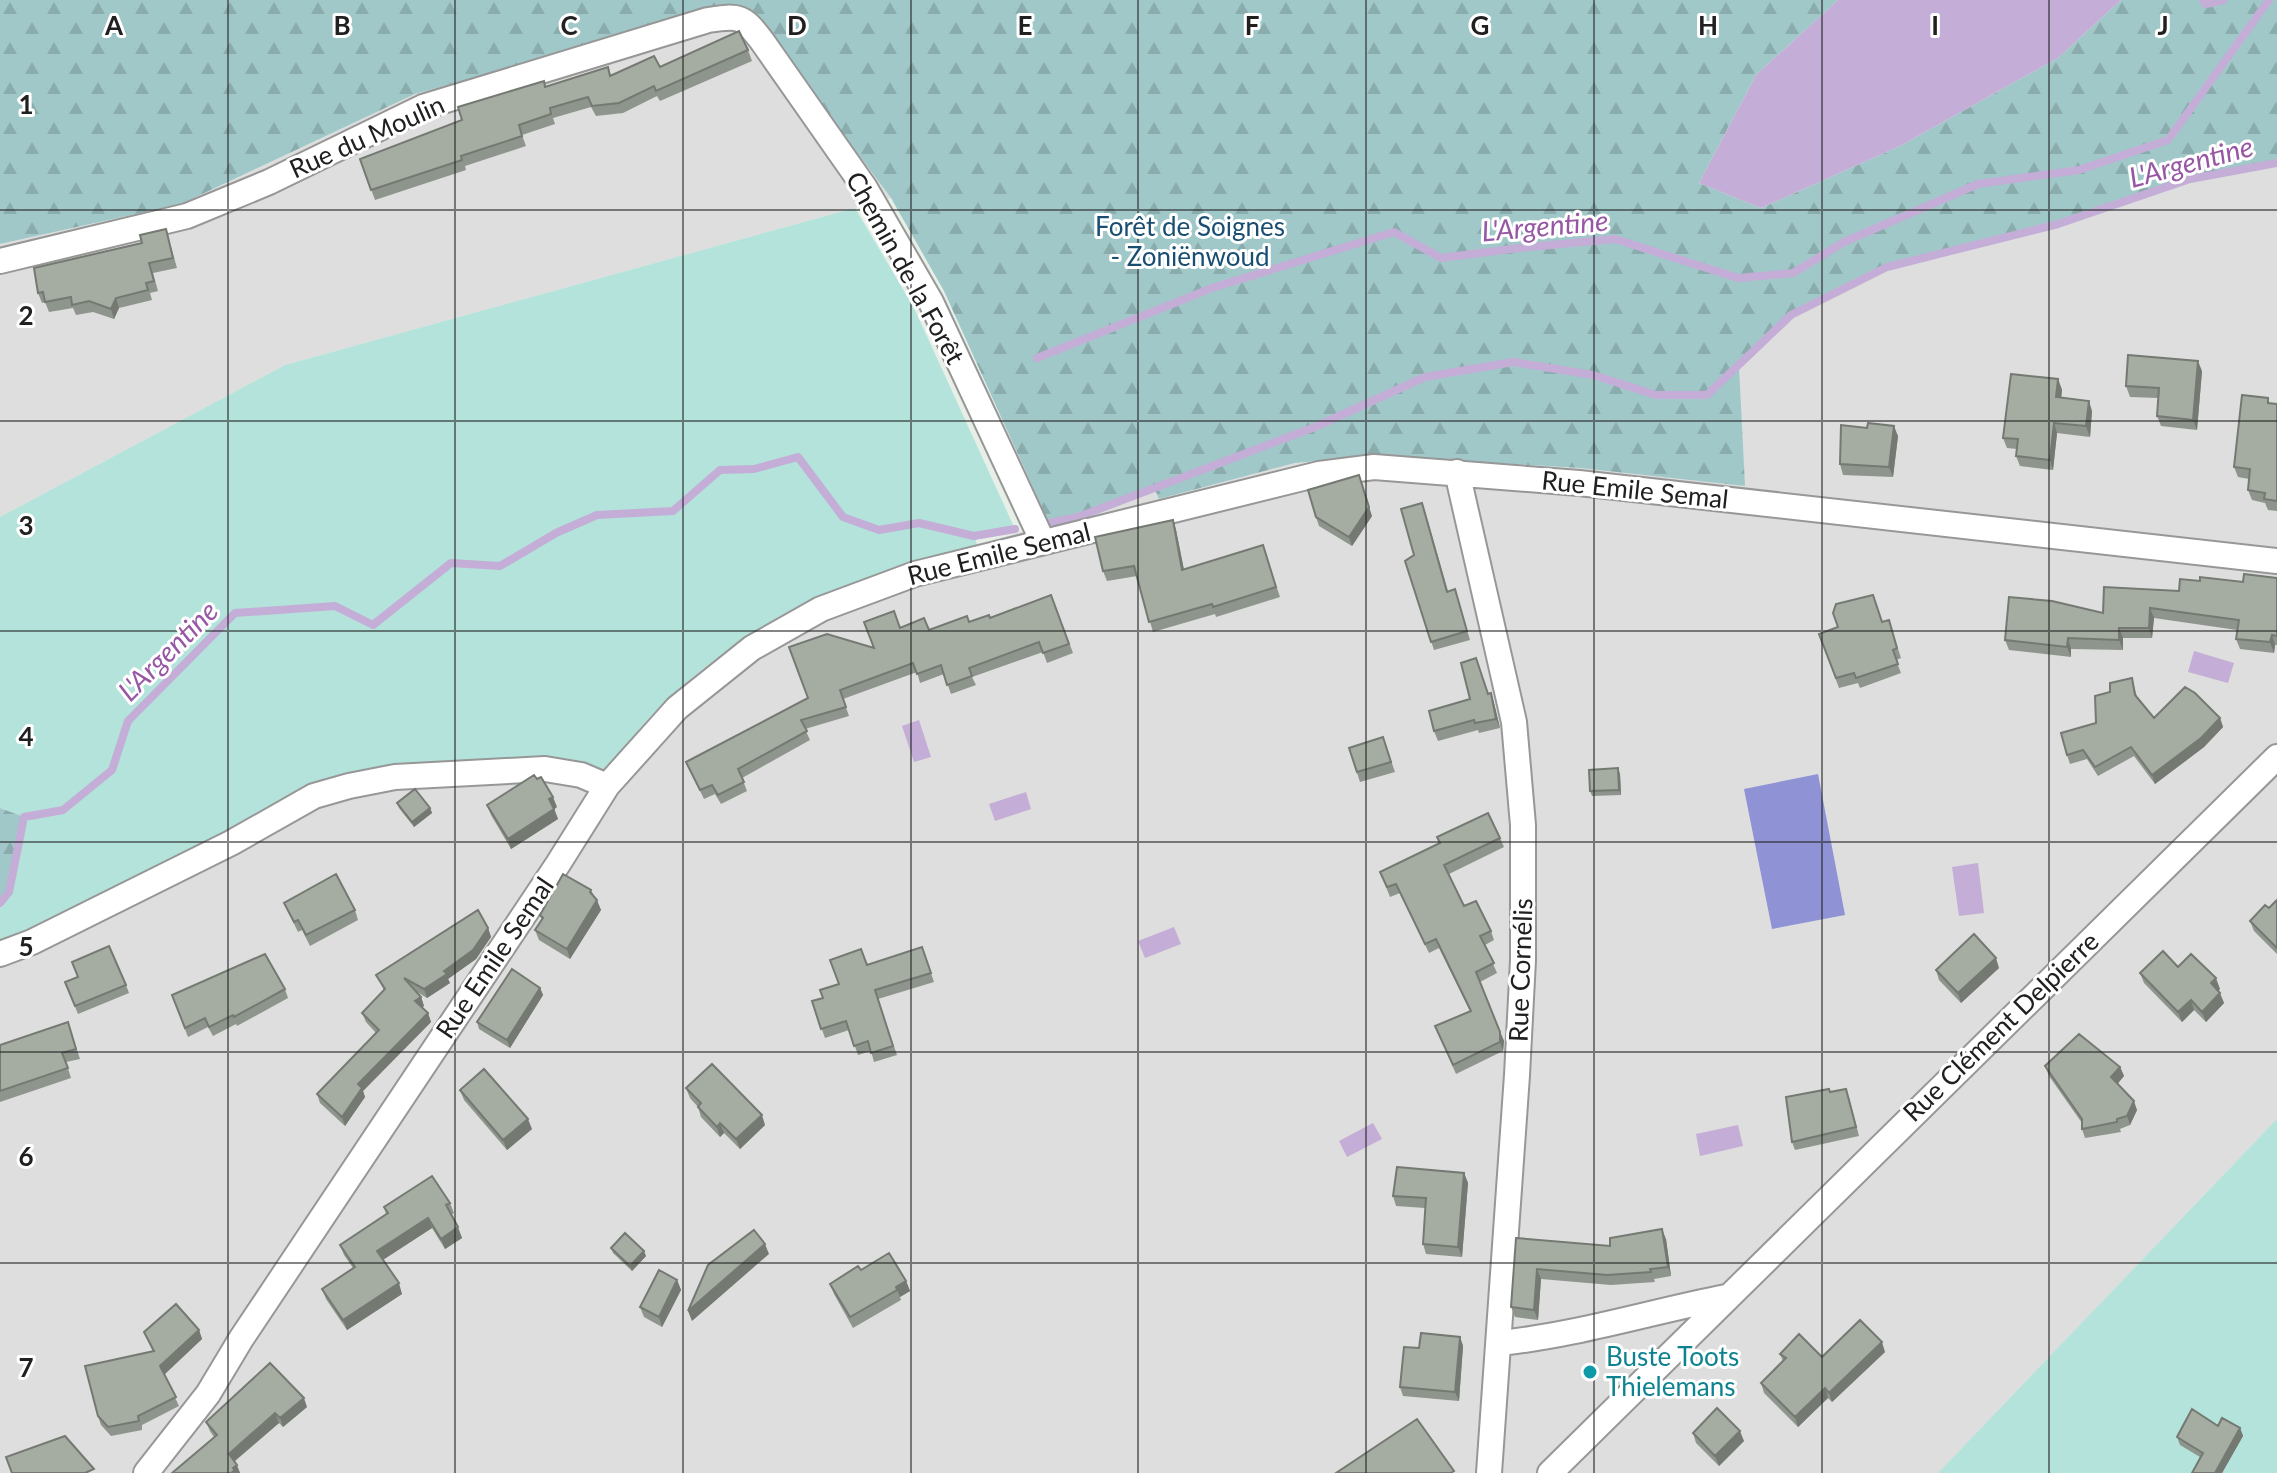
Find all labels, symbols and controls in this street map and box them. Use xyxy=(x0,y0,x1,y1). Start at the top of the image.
text: A xyxy=(104,9,124,41)
text: B xyxy=(333,9,351,41)
text: C xyxy=(560,9,578,41)
text: D xyxy=(787,9,807,41)
text: E xyxy=(1018,9,1032,41)
text: F xyxy=(1245,9,1259,41)
text: G xyxy=(1471,9,1489,41)
text: H xyxy=(1698,9,1718,41)
text: I xyxy=(1931,9,1939,41)
text: J xyxy=(2157,9,2169,41)
text: 1 xyxy=(18,88,34,120)
street label: Rue du Moulin xyxy=(284,88,449,185)
water label: L'Argentine xyxy=(2125,128,2257,194)
street label: Chemin de la Forêt xyxy=(840,166,972,370)
water label: L'Argentine xyxy=(1480,203,1610,247)
park label: Forêt de Soignes - Zoniënwoud xyxy=(1095,210,1285,272)
text: 2 xyxy=(18,299,34,331)
street label: Rue Emile Semal xyxy=(1540,463,1730,515)
text: 3 xyxy=(18,509,34,541)
street label: Rue Emile Semal xyxy=(904,515,1094,591)
water label: L'Argentine xyxy=(110,593,224,707)
text: 4 xyxy=(18,720,34,752)
street label: Rue Emile Semal xyxy=(428,871,560,1044)
street label: Rue Cornélis xyxy=(1502,898,1539,1042)
street label: Rue Clément Delpierre xyxy=(1896,925,2105,1128)
text: 5 xyxy=(18,930,34,962)
text: 6 xyxy=(18,1140,34,1172)
place label: Buste Toots Thielemans xyxy=(1606,1340,1739,1402)
text: 7 xyxy=(18,1351,34,1383)
marker: Buste Toots Thielemans xyxy=(1581,1363,1599,1381)

